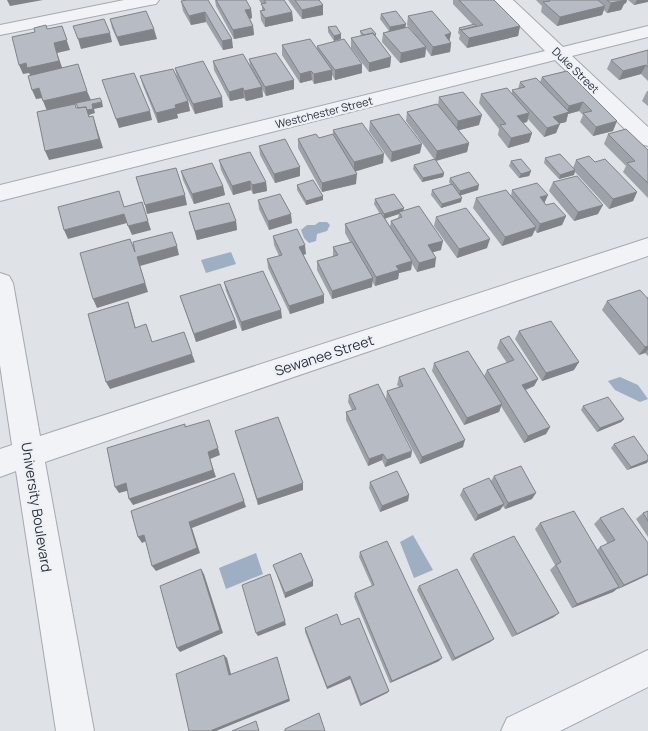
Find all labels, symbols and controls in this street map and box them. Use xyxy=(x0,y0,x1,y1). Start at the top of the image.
street label: Duke Street xyxy=(549,44,603,96)
street label: Westchester Street xyxy=(274,93,374,131)
street label: Sewanee Street xyxy=(272,330,376,380)
street label: University Boulevard xyxy=(17,441,57,573)

